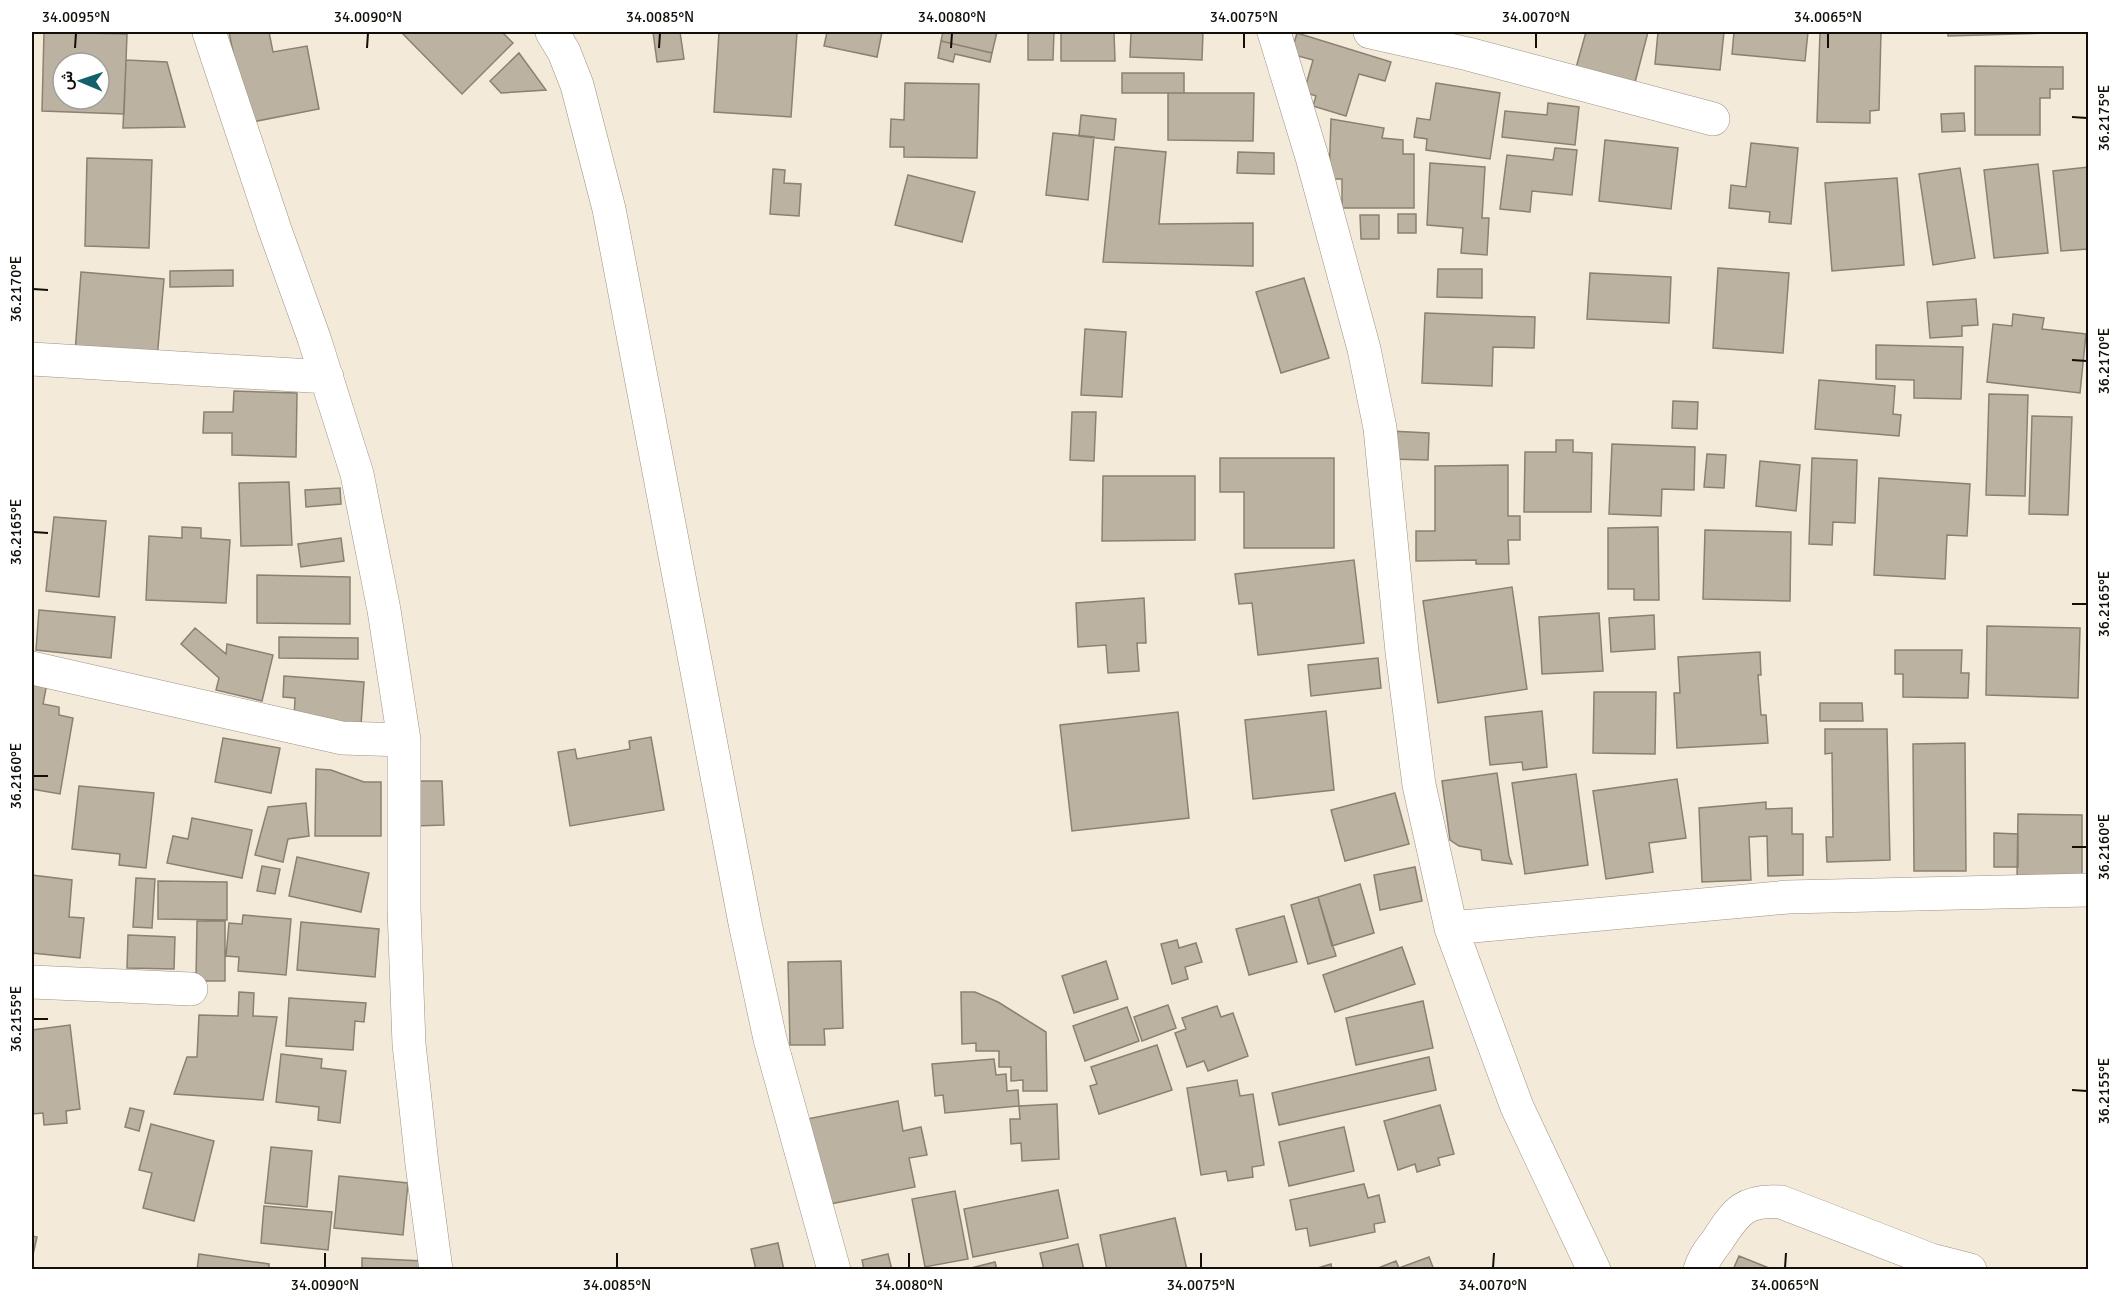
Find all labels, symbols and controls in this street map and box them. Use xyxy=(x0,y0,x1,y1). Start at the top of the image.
text: 34.0095°N xyxy=(42,8,110,26)
text: 34.0090°N xyxy=(334,8,402,26)
text: 34.0085°N xyxy=(626,8,694,26)
text: 34.0080°N xyxy=(918,8,986,26)
text: 34.0075°N xyxy=(1210,8,1278,26)
text: 34.0070°N xyxy=(1502,8,1570,26)
text: 34.0065°N xyxy=(1794,8,1862,26)
north arrow xyxy=(51,51,111,111)
text: ش xyxy=(57,71,77,90)
text: 36.2175°E xyxy=(2095,85,2113,151)
text: 36.2170°E xyxy=(7,256,25,322)
text: 36.2170°E xyxy=(2095,328,2113,394)
text: 36.2165°E xyxy=(7,499,25,565)
text: 36.2165°E xyxy=(2095,571,2113,637)
text: 36.2160°E xyxy=(7,743,25,809)
text: 36.2160°E xyxy=(2095,814,2113,880)
text: 36.2155°E xyxy=(7,986,25,1052)
text: 36.2155°E xyxy=(2095,1058,2113,1124)
text: 34.0090°N xyxy=(291,1276,359,1294)
text: 34.0085°N xyxy=(583,1276,651,1294)
text: 34.0080°N xyxy=(875,1276,943,1294)
text: 34.0075°N xyxy=(1167,1276,1235,1294)
text: 34.0070°N xyxy=(1459,1276,1527,1294)
text: 34.0065°N xyxy=(1751,1276,1819,1294)

